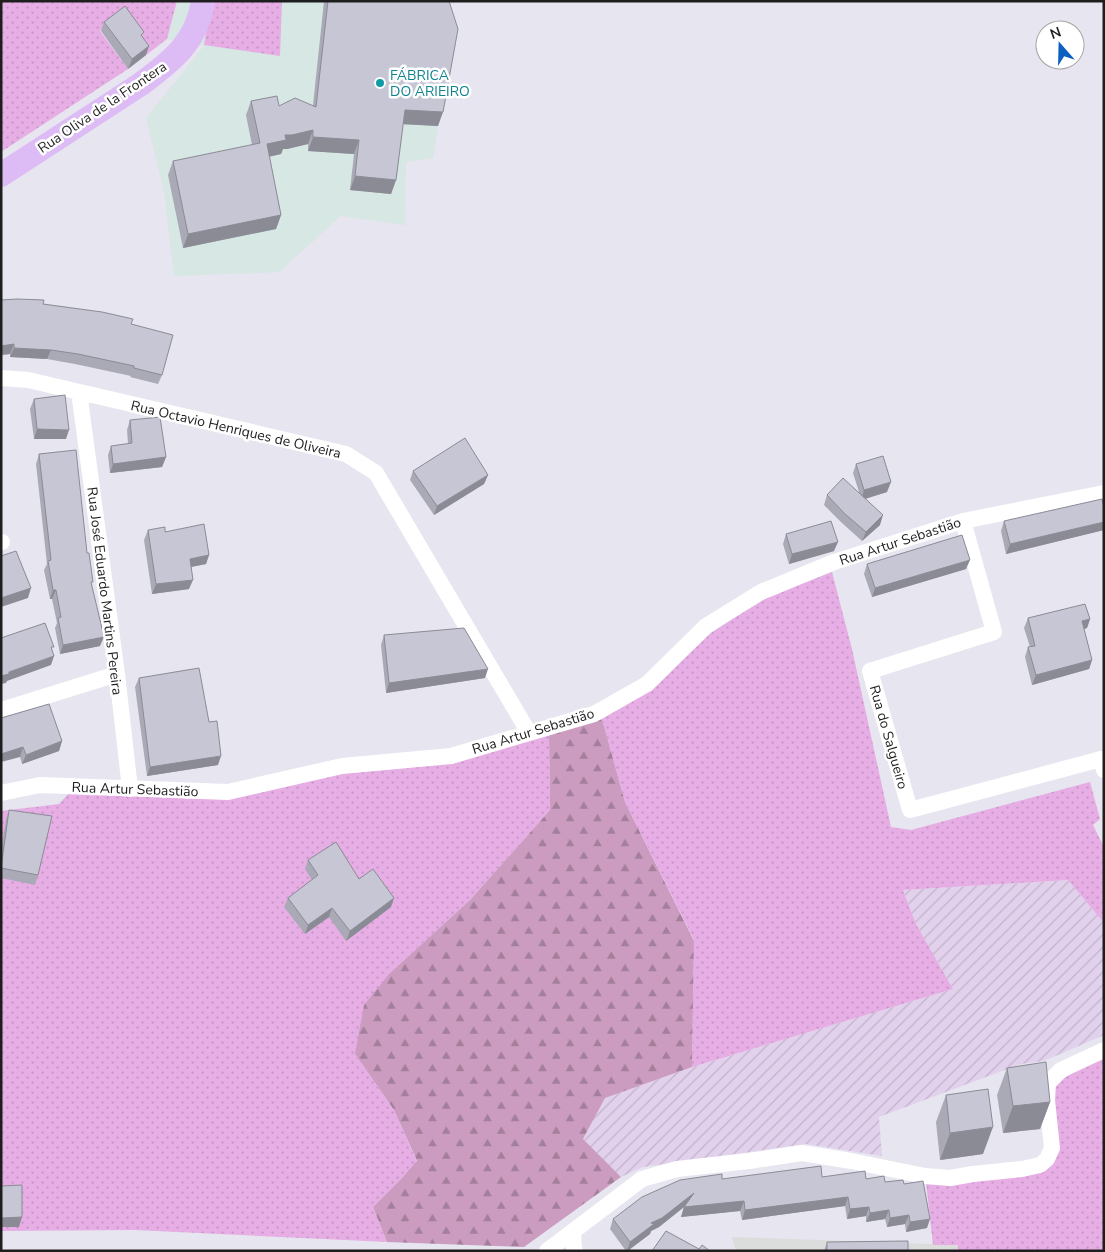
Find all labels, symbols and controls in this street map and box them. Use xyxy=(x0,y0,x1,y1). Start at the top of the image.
north arrow xyxy=(1035,20,1085,70)
text: N xyxy=(1048,23,1064,44)
street label: Rua Oliva de la Frontera xyxy=(34,57,170,158)
place label: FÁBRICA DO ARIEIRO xyxy=(390,66,470,101)
marker: FÁBRICA DO ARIEIRO xyxy=(374,77,386,89)
street label: Rua Octavio Henriques de Oliveira xyxy=(129,396,343,463)
street label: Rua José Eduardo Martins Pereira xyxy=(82,486,127,696)
street label: Rua Artur Sebastião xyxy=(837,513,964,570)
street label: Rua do Salgueiro xyxy=(865,683,913,792)
street label: Rua Artur Sebastião xyxy=(470,704,597,759)
street label: Rua Artur Sebastião xyxy=(71,778,199,801)

